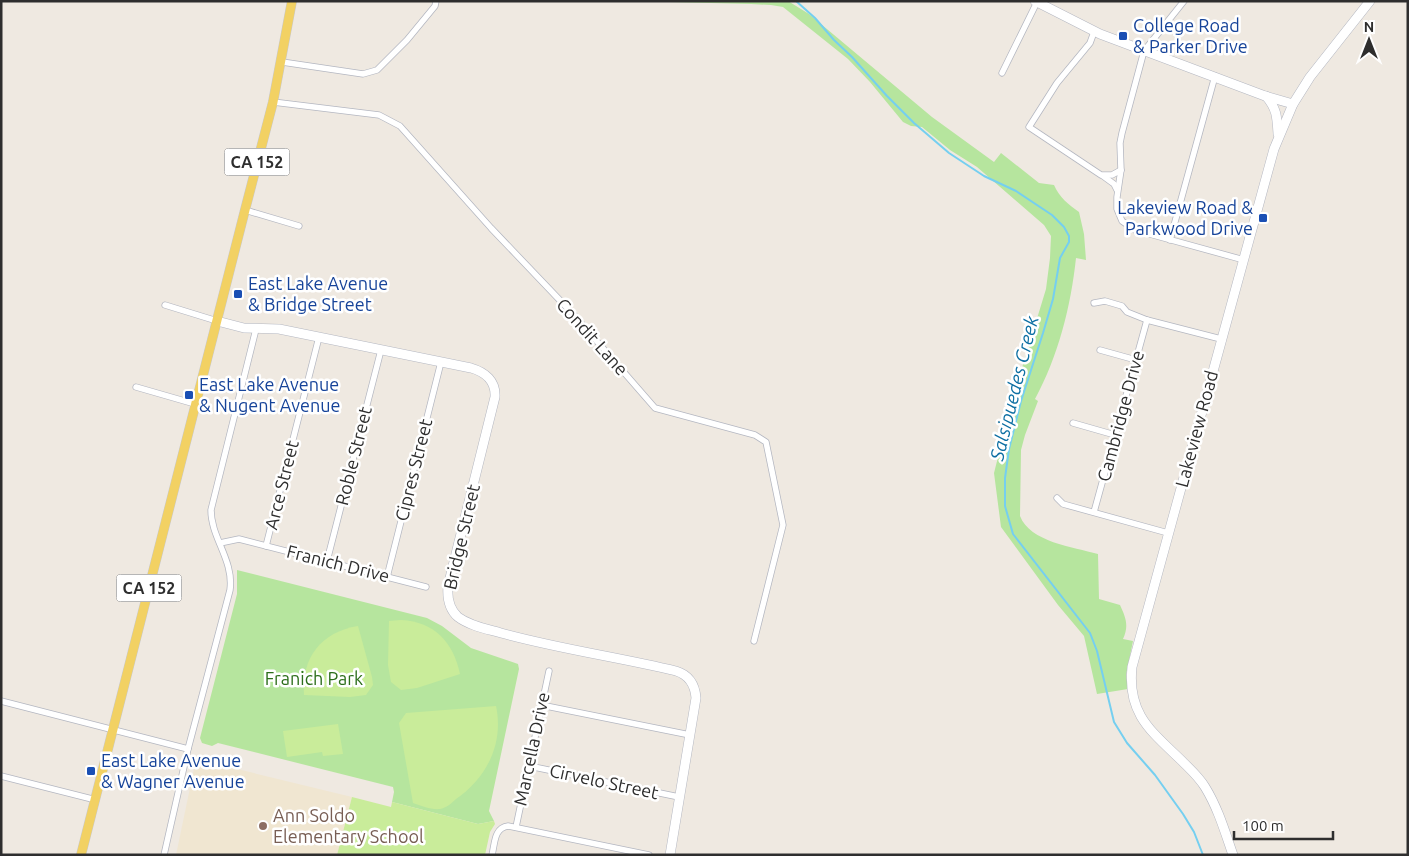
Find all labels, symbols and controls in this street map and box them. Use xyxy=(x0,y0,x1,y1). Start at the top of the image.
place label: College Road & Parker Drive xyxy=(1133,15,1248,56)
north arrow xyxy=(1344,15,1394,65)
text: N xyxy=(1364,19,1374,35)
marker: College Road & Parker Drive xyxy=(1117,30,1129,42)
road number: CA 152 xyxy=(224,148,290,176)
place label: Lakeview Road & Parkwood Drive xyxy=(1117,197,1253,238)
marker: Lakeview Road & Parkwood Drive xyxy=(1257,212,1269,224)
place label: East Lake Avenue & Bridge Street xyxy=(248,273,388,314)
marker: East Lake Avenue & Bridge Street xyxy=(232,288,244,300)
street label: Condit Lane xyxy=(553,294,632,379)
water label: Salsipuedes Creek xyxy=(985,313,1043,464)
street label: Cambridge Drive xyxy=(1093,348,1147,484)
street label: Lakeview Road xyxy=(1171,368,1221,489)
place label: East Lake Avenue & Nugent Avenue xyxy=(199,374,340,415)
marker: East Lake Avenue & Nugent Avenue xyxy=(183,389,195,401)
street label: Roble Street xyxy=(331,404,375,507)
street label: Cipres Street xyxy=(391,416,435,523)
street label: Arce Street xyxy=(260,438,302,531)
street label: Bridge Street xyxy=(439,482,483,592)
street label: Franich Drive xyxy=(285,541,392,585)
road number: CA 152 xyxy=(116,574,182,602)
park label: Franich Park xyxy=(265,668,363,688)
street label: Marcella Drive xyxy=(509,690,553,807)
place label: East Lake Avenue & Wagner Avenue xyxy=(101,750,245,791)
street label: Cirvelo Street xyxy=(548,760,661,802)
marker: East Lake Avenue & Wagner Avenue xyxy=(85,765,97,777)
place label: Ann Soldo Elementary School xyxy=(273,805,424,846)
scale bar xyxy=(1234,808,1333,840)
text: 100 m xyxy=(1242,817,1284,834)
marker: Ann Soldo Elementary School xyxy=(257,820,269,832)

